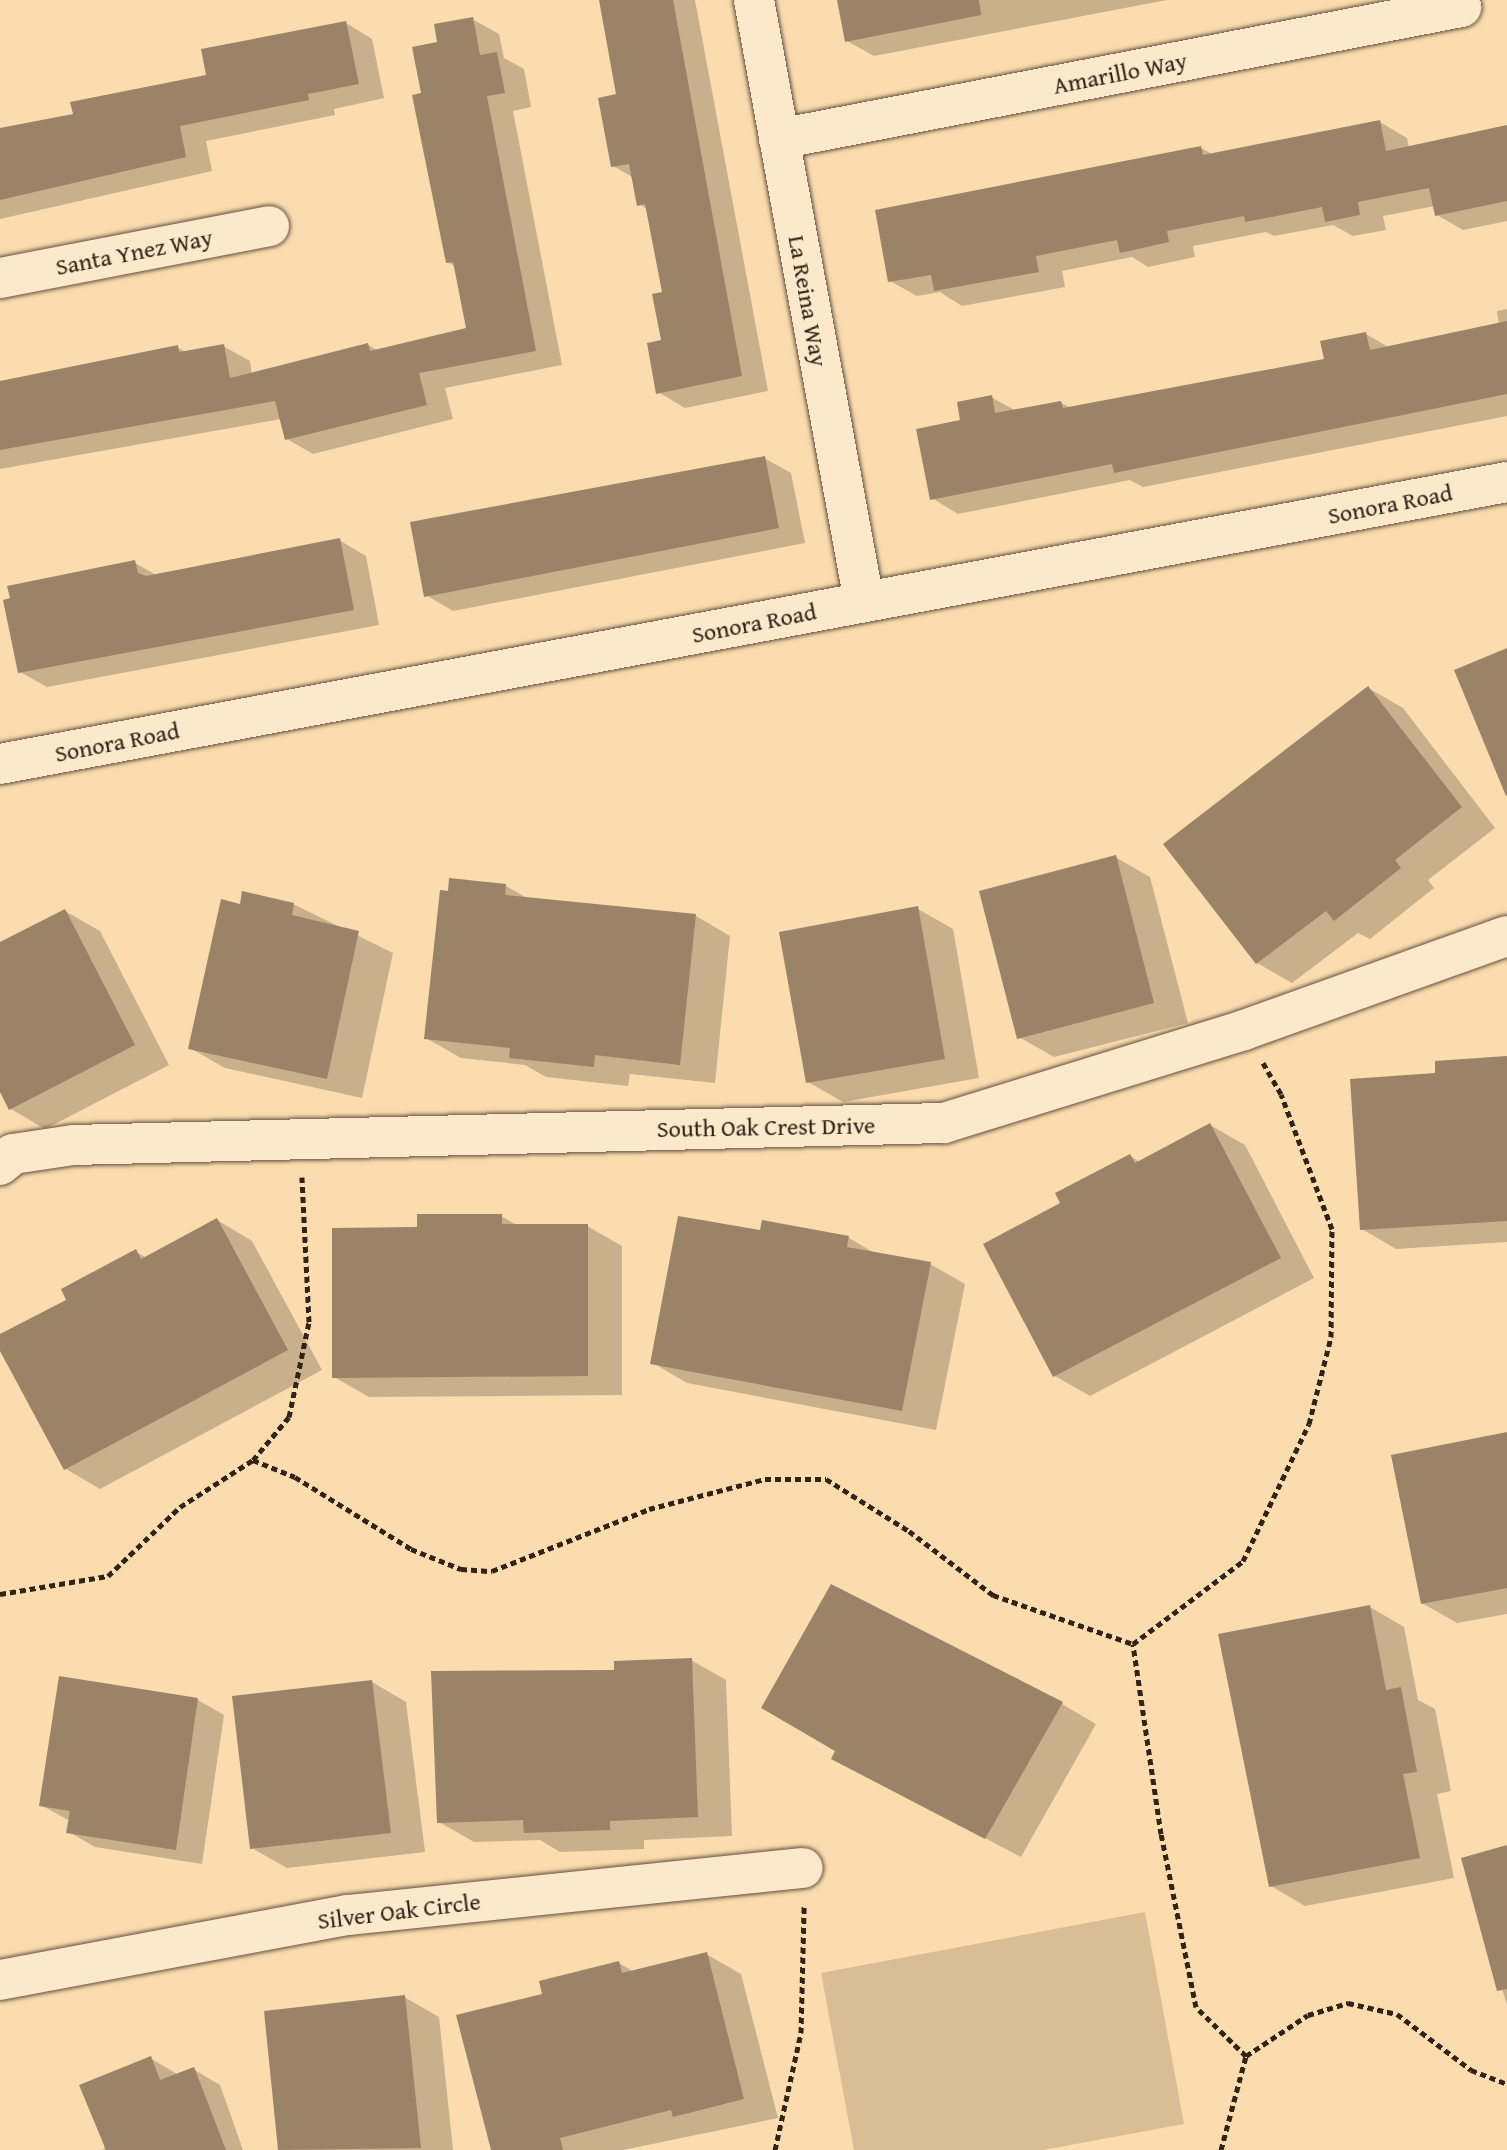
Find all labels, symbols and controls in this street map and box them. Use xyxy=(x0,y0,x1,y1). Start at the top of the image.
street label: Amarillo Way xyxy=(1051,46,1189,100)
street label: Santa Ynez Way xyxy=(53,223,215,281)
street label: La Reina Way xyxy=(782,233,834,369)
street label: Sonora Road xyxy=(1325,478,1455,530)
street label: Sonora Road xyxy=(689,597,819,649)
street label: Sonora Road xyxy=(52,716,182,768)
street label: South Oak Crest Drive xyxy=(656,1111,876,1143)
street label: Silver Oak Circle xyxy=(316,1887,482,1935)

